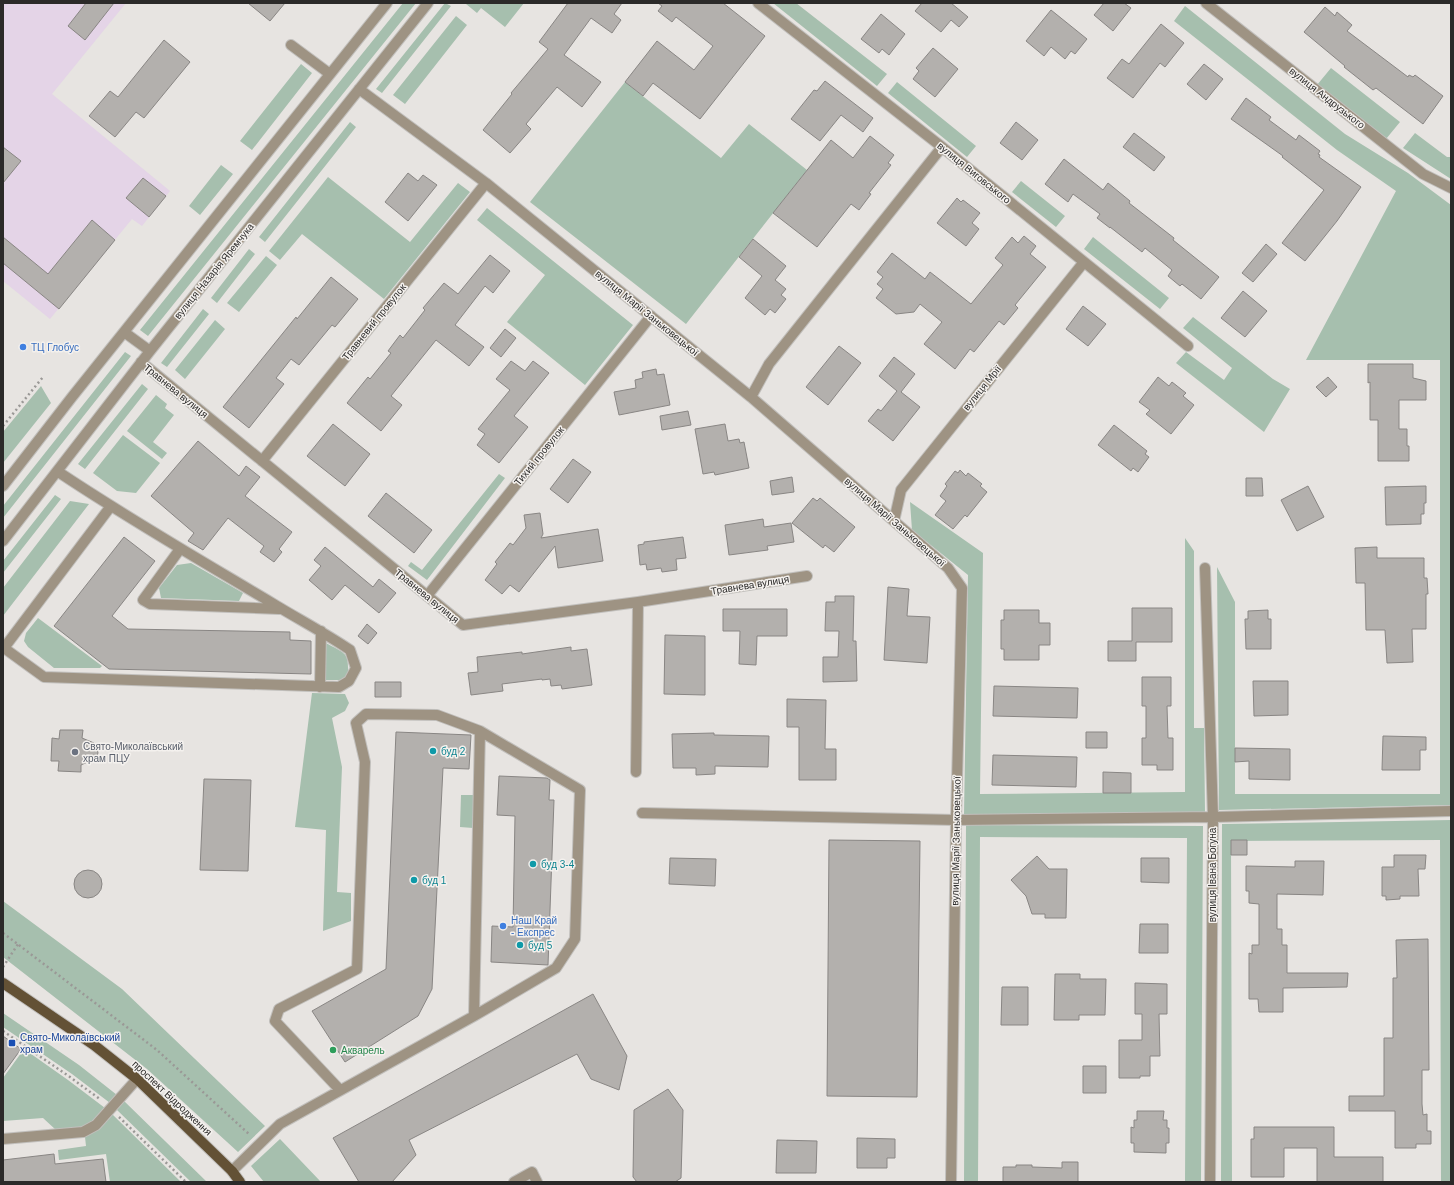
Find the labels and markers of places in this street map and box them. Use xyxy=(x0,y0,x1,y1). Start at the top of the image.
marker: ТЦ Глобус xyxy=(18,342,28,352)
place label: ТЦ Глобус xyxy=(31,342,79,353)
place label: Свято-Миколаївський храм ПЦУ xyxy=(83,741,183,764)
marker: буд 2 xyxy=(428,746,438,756)
place label: буд 2 xyxy=(441,746,466,757)
marker: Свято-Миколаївський храм ПЦУ xyxy=(70,747,80,757)
marker: буд 3-4 xyxy=(528,859,538,869)
place label: буд 3-4 xyxy=(541,859,575,870)
marker: буд 1 xyxy=(409,875,419,885)
place label: буд 1 xyxy=(422,875,447,886)
place label: Наш Край - Експрес xyxy=(511,915,557,938)
marker: Наш Край - Експрес xyxy=(498,921,508,931)
marker: буд 5 xyxy=(515,940,525,950)
place label: буд 5 xyxy=(528,940,553,951)
place label: Свято-Миколаївський храм xyxy=(20,1032,120,1055)
marker: Свято-Миколаївський храм xyxy=(7,1038,17,1048)
marker: Акварель xyxy=(328,1045,338,1055)
place label: Акварель xyxy=(341,1045,385,1056)

